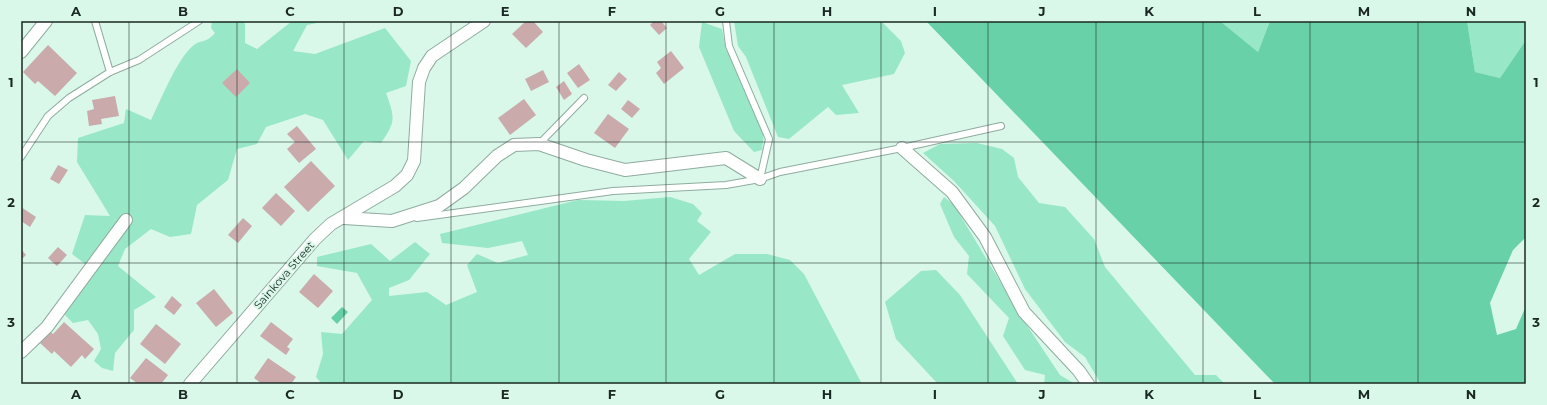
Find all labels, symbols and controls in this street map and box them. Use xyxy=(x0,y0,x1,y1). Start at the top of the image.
text: A xyxy=(70,3,82,19)
text: B xyxy=(178,3,188,19)
text: C xyxy=(285,3,295,19)
text: D xyxy=(393,3,404,19)
text: E xyxy=(501,3,510,19)
text: F xyxy=(608,3,616,19)
text: G xyxy=(715,3,725,19)
text: H xyxy=(822,3,832,19)
text: I xyxy=(933,3,937,19)
text: J xyxy=(1037,3,1046,19)
text: K xyxy=(1144,3,1154,19)
text: L xyxy=(1253,3,1261,19)
text: M xyxy=(1358,3,1370,19)
text: N xyxy=(1466,3,1476,19)
text: 1 xyxy=(8,74,14,90)
text: 1 xyxy=(1533,74,1539,90)
text: 2 xyxy=(7,194,15,210)
text: 2 xyxy=(1532,194,1540,210)
street label: Sainkova Street xyxy=(251,238,318,312)
text: 3 xyxy=(6,314,15,330)
text: 3 xyxy=(1531,314,1540,330)
text: A xyxy=(70,386,82,402)
text: B xyxy=(178,386,188,402)
text: C xyxy=(285,386,295,402)
text: D xyxy=(393,386,404,402)
text: E xyxy=(501,386,510,402)
text: F xyxy=(608,386,616,402)
text: G xyxy=(715,386,725,402)
text: H xyxy=(822,386,832,402)
text: I xyxy=(933,386,937,402)
text: J xyxy=(1037,386,1046,402)
text: K xyxy=(1144,386,1154,402)
text: L xyxy=(1253,386,1261,402)
text: M xyxy=(1358,386,1370,402)
text: N xyxy=(1466,386,1476,402)

